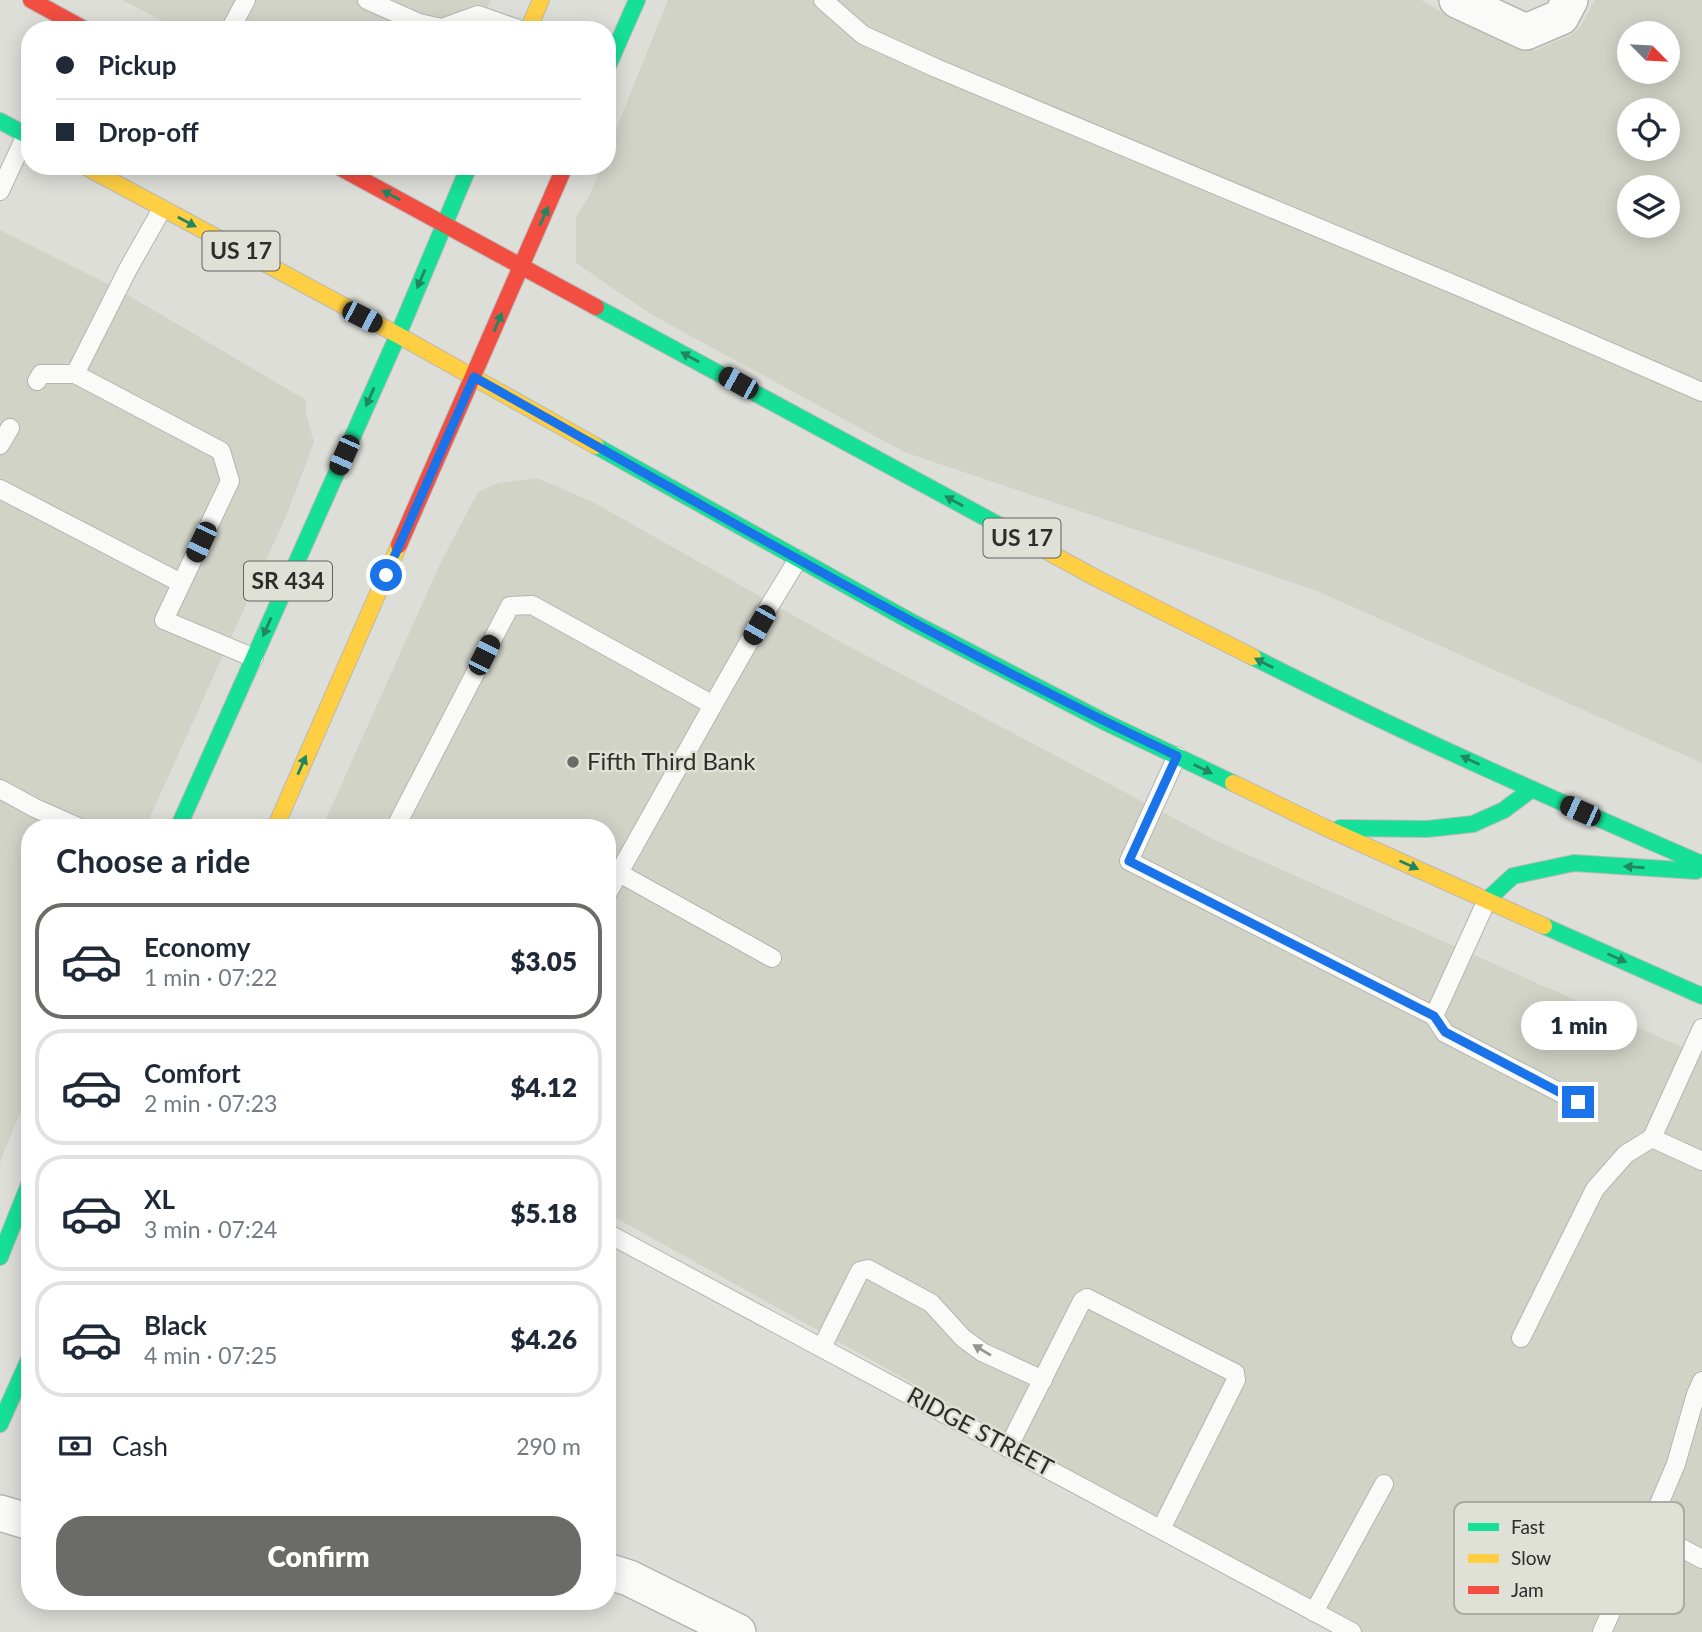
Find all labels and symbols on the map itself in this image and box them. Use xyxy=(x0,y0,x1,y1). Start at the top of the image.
north arrow xyxy=(1617,21,1680,84)
one-way arrow xyxy=(381,189,401,201)
one-way arrow xyxy=(538,205,549,226)
one-way arrow xyxy=(177,216,197,228)
road number: US 17 xyxy=(202,232,280,270)
one-way arrow xyxy=(415,269,427,289)
car xyxy=(339,298,386,336)
one-way arrow xyxy=(493,311,504,332)
one-way arrow xyxy=(680,351,700,363)
car xyxy=(715,364,762,402)
one-way arrow xyxy=(364,387,376,407)
car xyxy=(326,432,363,478)
one-way arrow xyxy=(944,495,964,507)
road number: US 17 xyxy=(984,518,1060,558)
car xyxy=(183,519,220,565)
route start xyxy=(370,559,402,591)
road number: SR 434 xyxy=(244,562,332,600)
car xyxy=(740,602,779,648)
one-way arrow xyxy=(261,617,273,637)
car xyxy=(466,632,503,678)
one-way arrow xyxy=(1254,657,1274,668)
place label: Fifth Third Bank xyxy=(587,746,756,775)
one-way arrow xyxy=(297,754,308,775)
marker: Fifth Third Bank xyxy=(565,754,581,770)
one-way arrow xyxy=(1460,754,1480,766)
one-way arrow xyxy=(1193,763,1213,775)
car xyxy=(1557,793,1604,829)
one-way arrow xyxy=(1399,859,1419,871)
one-way arrow xyxy=(1623,861,1645,872)
one-way arrow xyxy=(1606,953,1627,964)
callout: 1 min xyxy=(1520,1000,1636,1050)
route end xyxy=(1562,1086,1594,1118)
one-way arrow xyxy=(972,1344,991,1357)
street label: RIDGE STREET xyxy=(903,1380,1059,1481)
legend xyxy=(1454,1502,1684,1614)
text: Fast xyxy=(1511,1515,1545,1538)
text: Slow xyxy=(1511,1546,1551,1569)
text: Jam xyxy=(1511,1578,1544,1601)

